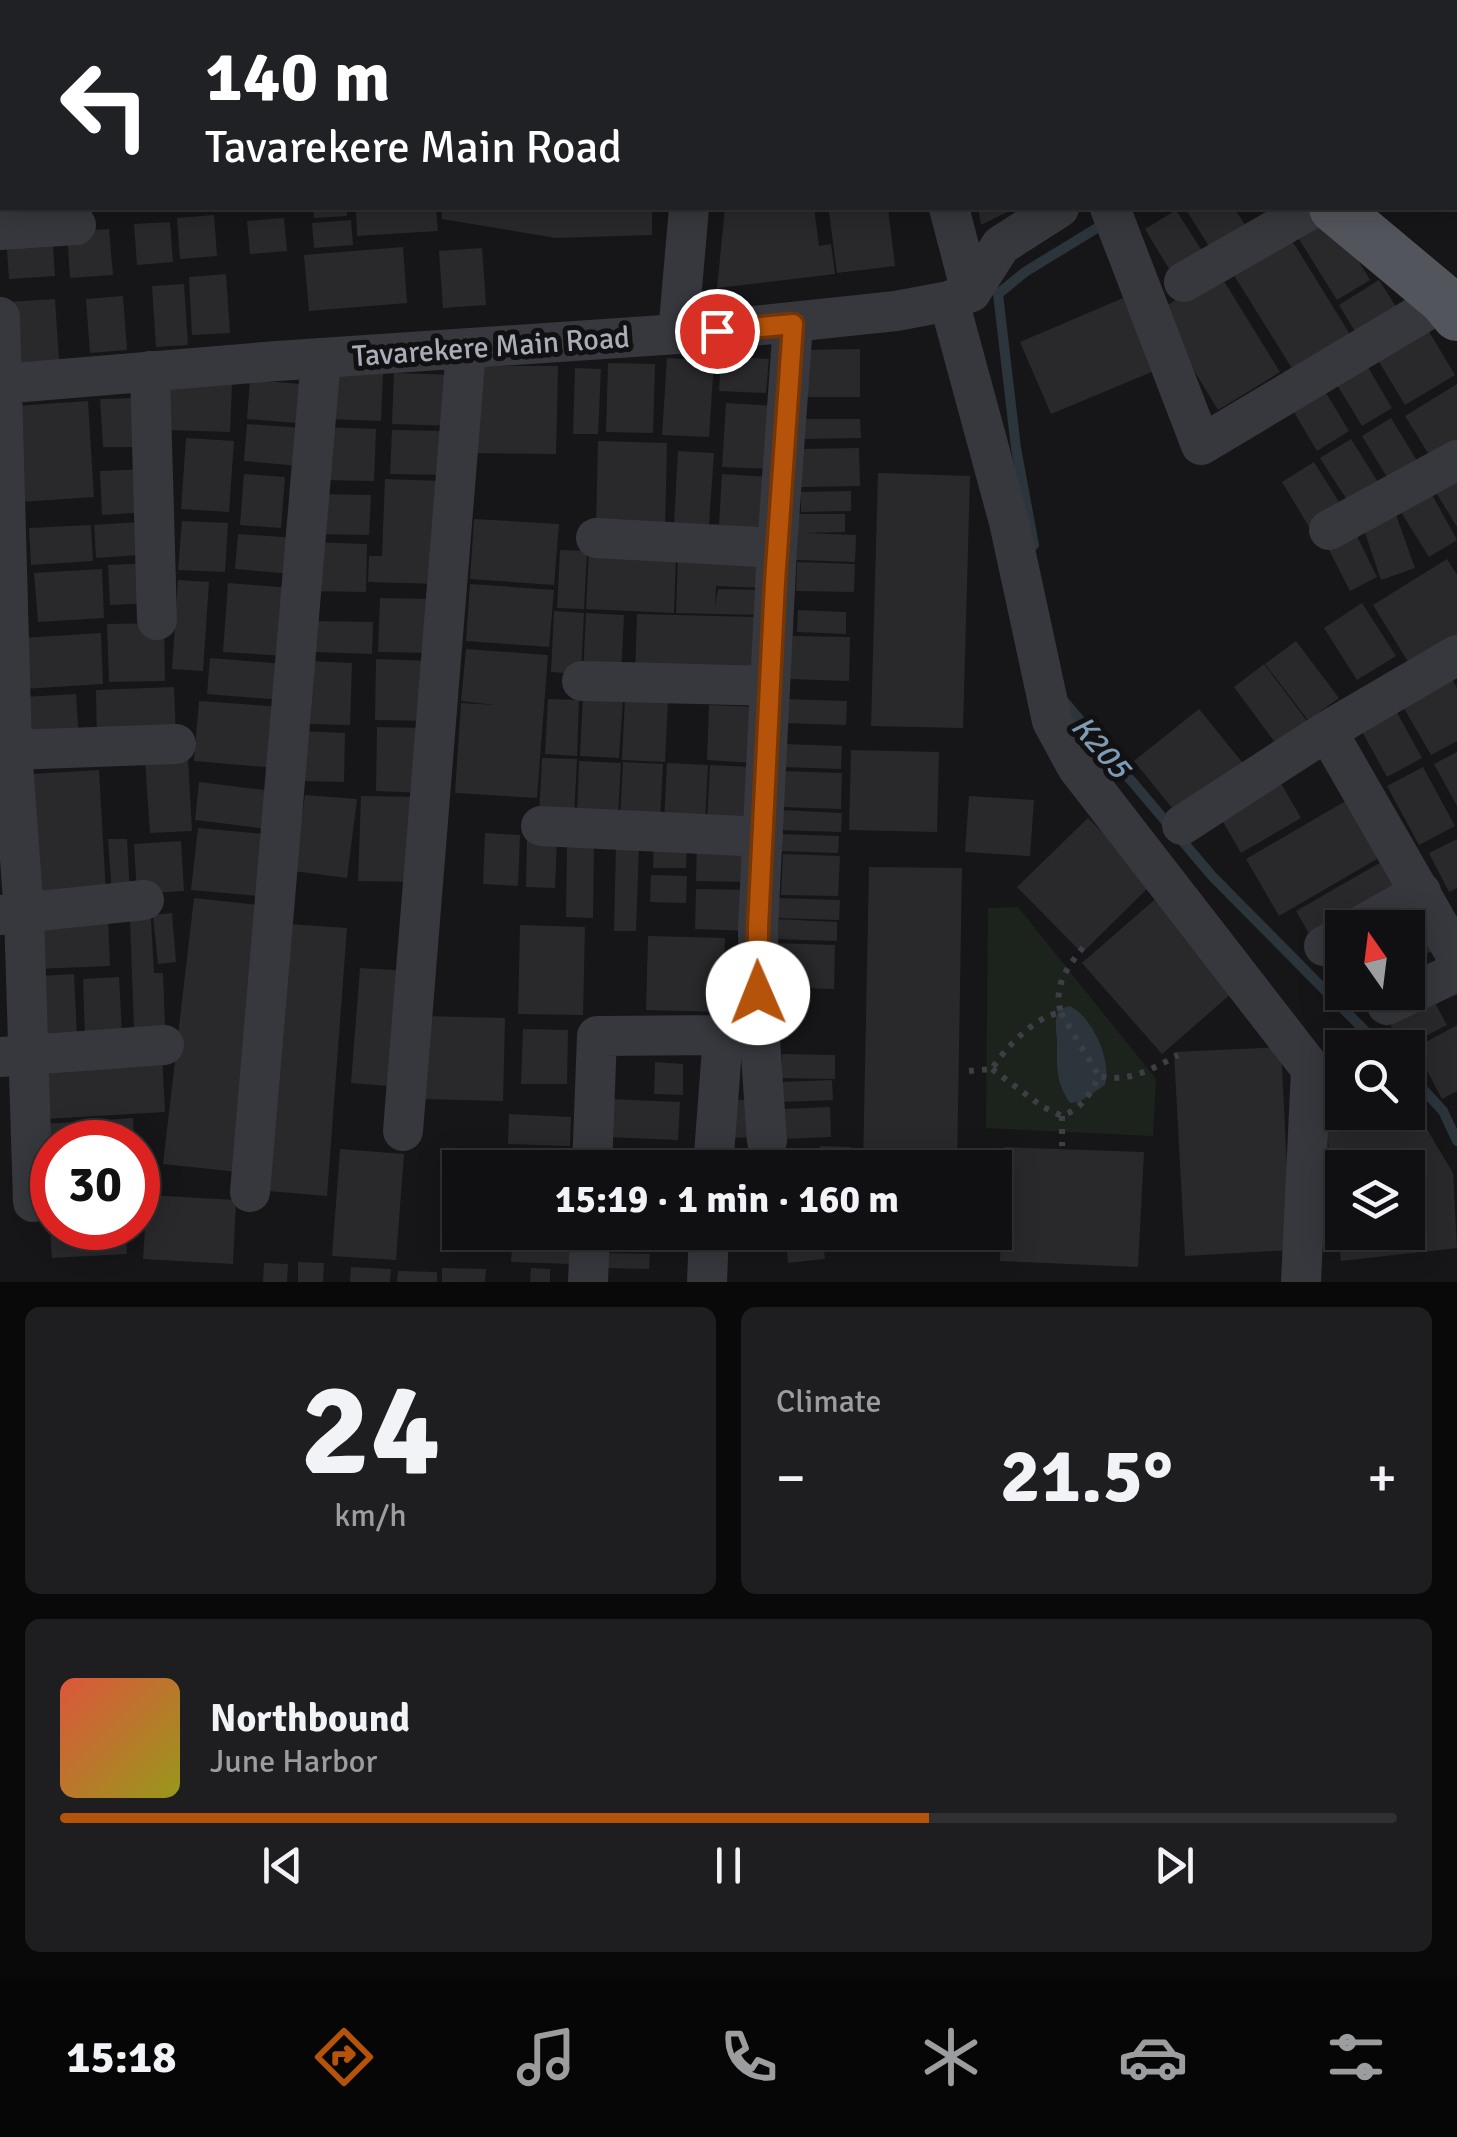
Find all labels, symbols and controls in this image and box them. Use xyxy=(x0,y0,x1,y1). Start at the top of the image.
text: 140 m xyxy=(205,34,390,120)
icon: left xyxy=(40,40,170,170)
text: Tavarekere Main Road xyxy=(205,120,622,175)
pin xyxy=(675,289,760,374)
icon: arrive xyxy=(690,304,745,359)
street label: Tavarekere Main Road xyxy=(351,319,631,375)
water label: K205 xyxy=(1063,707,1141,789)
north arrow xyxy=(1325,910,1425,1010)
map controls xyxy=(1325,910,1425,1250)
position arrow xyxy=(706,941,810,1045)
button: search xyxy=(1325,1030,1425,1130)
speed limit sign: 30 xyxy=(30,1120,160,1250)
button: layers xyxy=(1325,1150,1425,1250)
text: 15:19 · 1 min · 160 m xyxy=(555,1176,899,1223)
text: 24 xyxy=(300,1351,441,1511)
text: Climate xyxy=(776,1382,882,1421)
text: 21.5° xyxy=(1000,1430,1173,1523)
text: − xyxy=(776,1444,806,1512)
text: + xyxy=(1367,1444,1397,1512)
text: km/h xyxy=(334,1496,407,1535)
text: Northbound xyxy=(210,1695,410,1742)
text: June Harbor xyxy=(210,1742,377,1781)
icon: previous xyxy=(255,1838,310,1893)
icon: pause xyxy=(701,1838,756,1893)
icon: next xyxy=(1147,1838,1202,1893)
icon: directions xyxy=(309,2022,379,2092)
icon: music xyxy=(511,2022,581,2092)
icon: phone xyxy=(714,2022,784,2092)
icon: climate xyxy=(916,2022,986,2092)
icon: car xyxy=(1118,2022,1188,2092)
icon: filters xyxy=(1321,2022,1391,2092)
text: 15:18 xyxy=(66,2030,177,2085)

